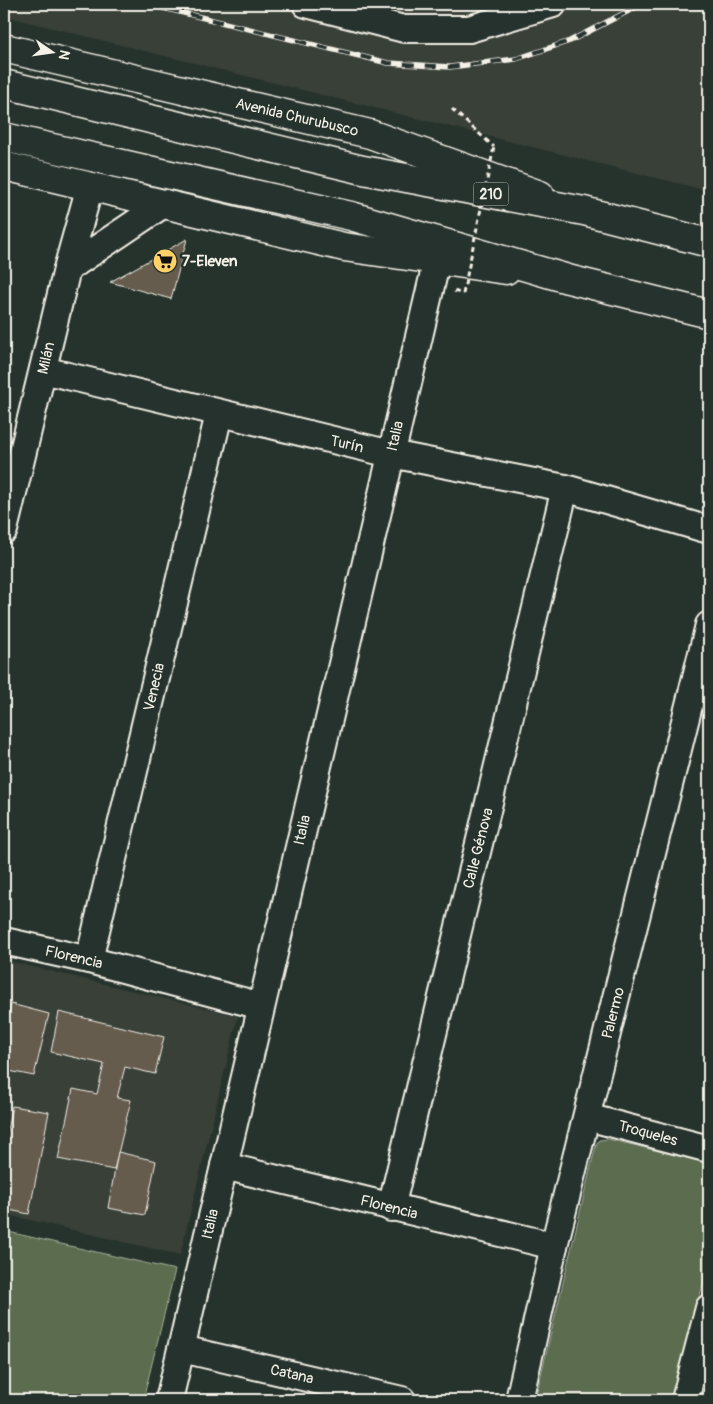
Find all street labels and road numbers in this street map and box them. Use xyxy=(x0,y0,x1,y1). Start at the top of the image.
street label: Avenida Churubusco xyxy=(234,94,360,141)
road number: 210 xyxy=(474,182,508,205)
street label: Milán xyxy=(34,340,59,376)
street label: Italia xyxy=(383,419,408,453)
street label: Turín xyxy=(328,431,365,458)
street label: Venecia xyxy=(140,661,169,713)
street label: Calle Génova xyxy=(459,806,498,890)
street label: Italia xyxy=(290,813,315,847)
street label: Florencia xyxy=(43,942,105,973)
street label: Palermo xyxy=(598,985,629,1041)
street label: Troqueles xyxy=(616,1116,680,1151)
street label: Florencia xyxy=(358,1191,420,1224)
street label: Italia xyxy=(198,1207,223,1241)
street label: Catana xyxy=(268,1360,315,1389)

